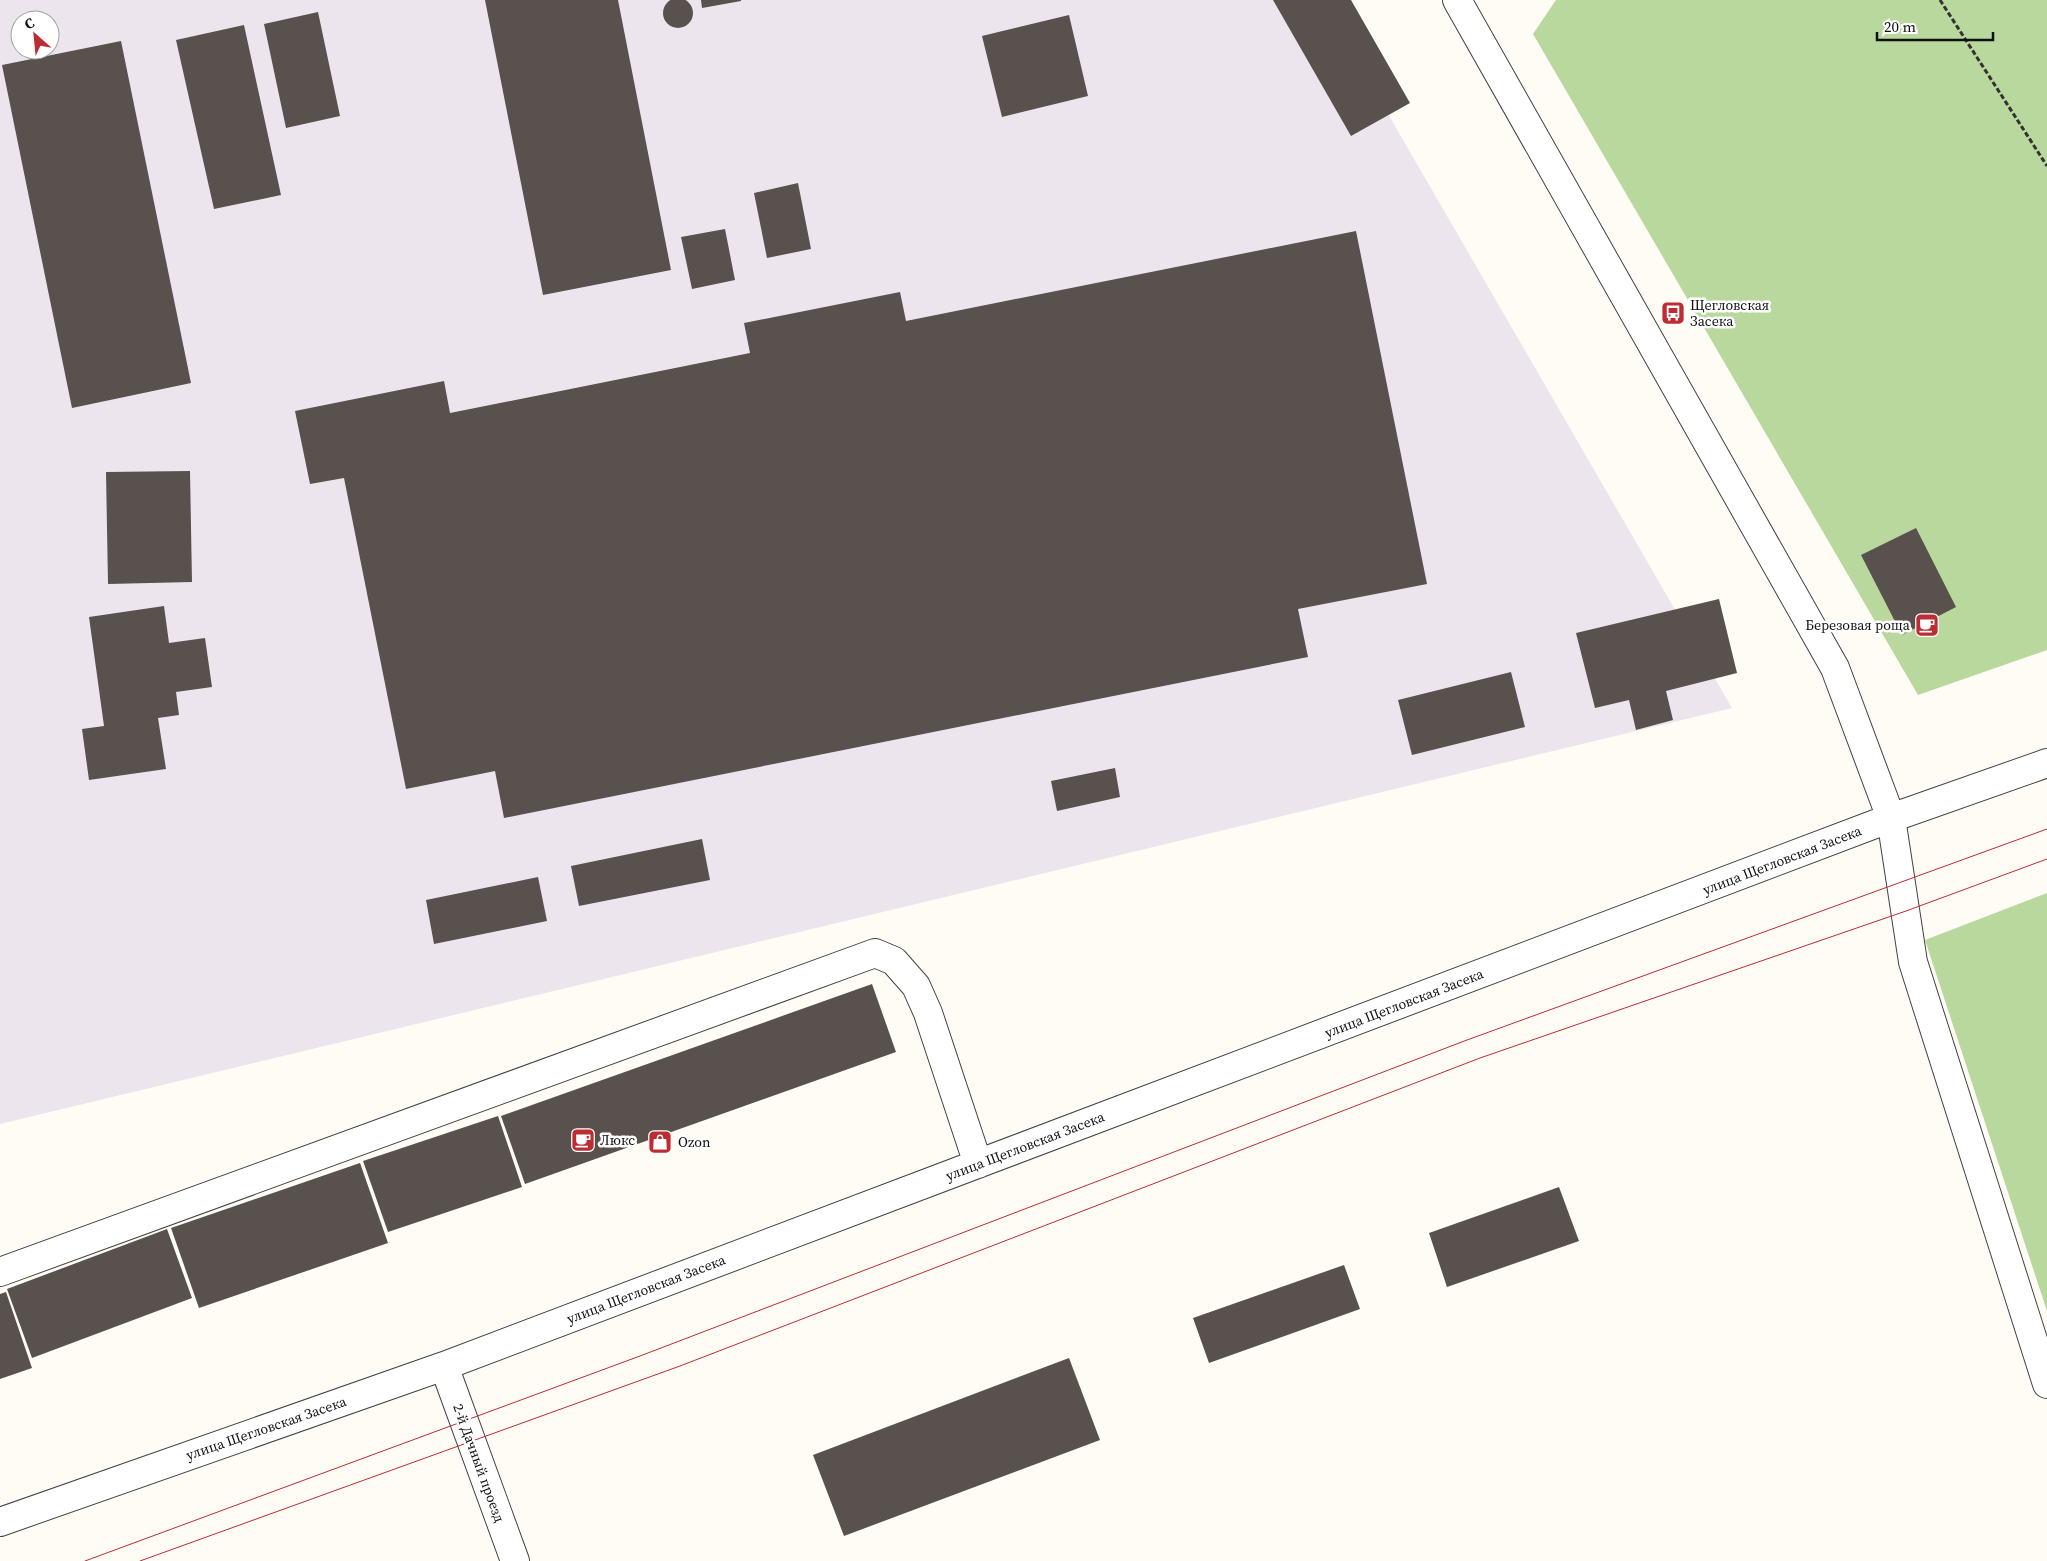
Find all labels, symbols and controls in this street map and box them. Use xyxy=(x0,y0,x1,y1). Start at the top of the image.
north arrow xyxy=(10,10,60,60)
scale bar xyxy=(1877,10,1993,42)
text: С xyxy=(21,12,38,34)
text: 20 m xyxy=(1884,16,1916,37)
place label: Щегловская Засека xyxy=(1690,295,1769,331)
bus stop icon: Щегловская Засека xyxy=(1660,300,1686,326)
cafe icon: Березовая роща xyxy=(1914,612,1940,638)
place label: Березовая роща xyxy=(1805,615,1911,635)
street label: улица Щегловская Засека xyxy=(1700,820,1865,900)
street label: улица Щегловская Засека xyxy=(1322,963,1487,1043)
street label: улица Щегловская Засека xyxy=(943,1106,1108,1186)
cafe icon: Люкс xyxy=(570,1127,596,1153)
shop icon: Ozon xyxy=(647,1129,673,1155)
place label: Люкс xyxy=(600,1130,635,1150)
place label: Ozon xyxy=(678,1132,711,1152)
street label: улица Щегловская Засека xyxy=(564,1249,729,1329)
street label: улица Щегловская Засека xyxy=(183,1391,350,1465)
street label: 2-й Дачный проезд xyxy=(448,1401,510,1525)

